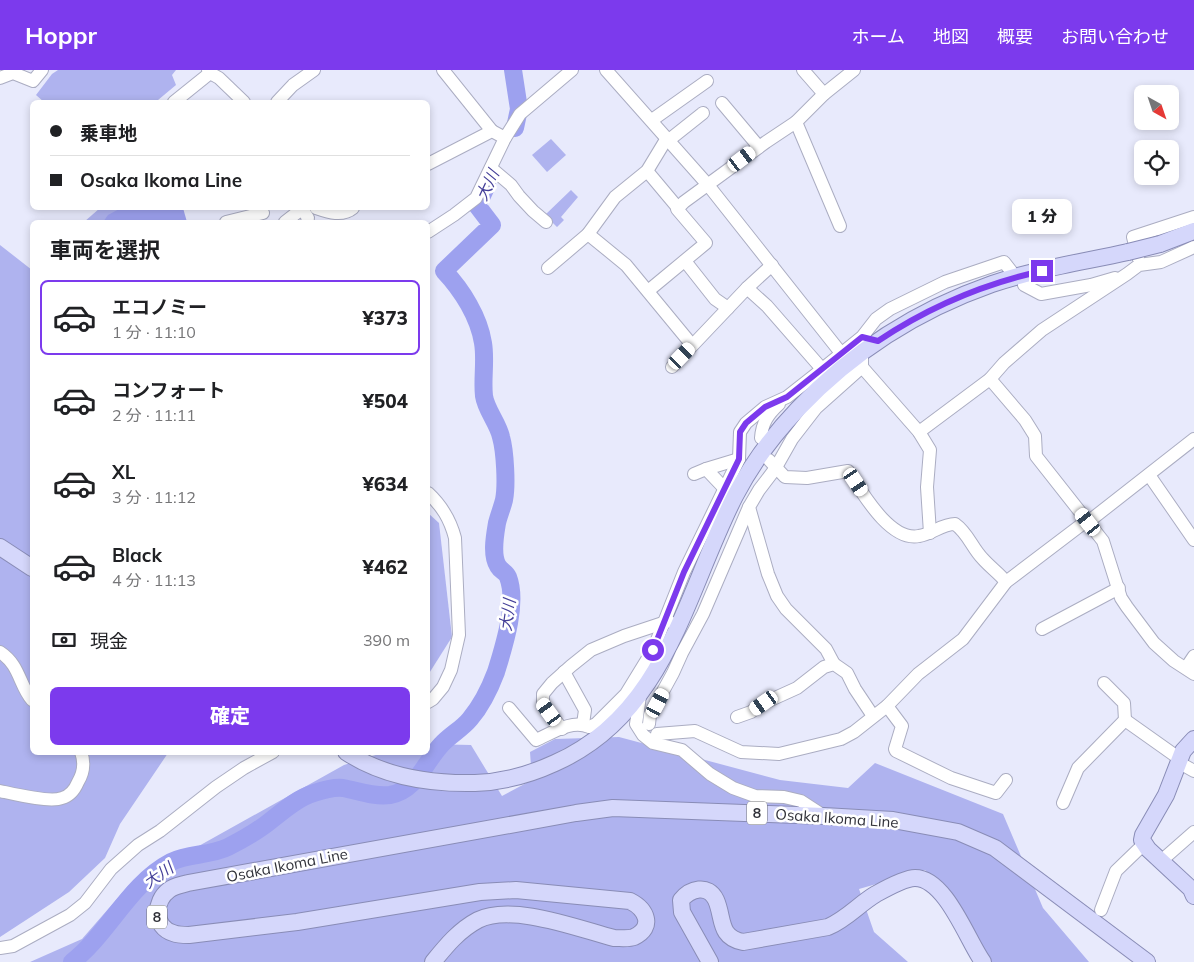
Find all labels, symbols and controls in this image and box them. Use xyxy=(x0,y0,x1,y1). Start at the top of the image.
text: Hoppr xyxy=(25,20,97,50)
text: ホーム xyxy=(852,25,905,48)
text: 地図 xyxy=(933,25,969,48)
text: 概要 xyxy=(997,25,1033,48)
text: お問い合わせ xyxy=(1061,25,1169,48)
north arrow xyxy=(1134,85,1179,130)
map controls xyxy=(1134,85,1179,185)
text: 乗車地 xyxy=(80,121,137,145)
button: locate xyxy=(1134,140,1179,185)
car xyxy=(725,144,758,174)
water label: 大川 xyxy=(471,164,504,204)
text: Osaka Ikoma Line xyxy=(80,168,242,192)
callout: 1 分 xyxy=(1012,198,1072,234)
text: 1 分 xyxy=(1027,206,1057,226)
text: 車両を選択 xyxy=(50,236,160,264)
route end xyxy=(1031,260,1053,282)
icon: car xyxy=(52,295,97,340)
text: エコノミー xyxy=(112,295,207,319)
text: ¥373 xyxy=(362,306,408,330)
text: 1 分 · 11:10 xyxy=(112,322,196,342)
car xyxy=(666,340,697,372)
icon: car xyxy=(52,378,97,423)
text: コンフォート xyxy=(112,378,225,402)
text: ¥504 xyxy=(362,389,408,413)
text: 2 分 · 11:11 xyxy=(112,405,196,425)
text: XL xyxy=(112,460,135,484)
icon: car xyxy=(52,461,97,506)
car xyxy=(841,465,870,499)
text: ¥634 xyxy=(362,472,408,496)
text: 3 分 · 11:12 xyxy=(112,487,196,507)
car xyxy=(1072,506,1103,538)
text: Black xyxy=(112,543,162,567)
icon: car xyxy=(52,544,97,589)
text: ¥462 xyxy=(362,555,408,579)
text: 4 分 · 11:13 xyxy=(112,570,196,590)
water label: 大川 xyxy=(495,596,519,632)
icon: cash xyxy=(50,626,78,654)
text: 現金 xyxy=(90,629,128,653)
text: 390 m xyxy=(363,630,410,650)
route start xyxy=(642,639,664,661)
car xyxy=(644,686,671,720)
button: 確定 xyxy=(50,687,410,745)
car xyxy=(747,688,780,718)
car xyxy=(534,695,563,729)
road number: 8 xyxy=(747,801,767,824)
street label: Osaka Ikoma Line xyxy=(775,804,899,832)
street label: Osaka Ikoma Line xyxy=(225,844,349,886)
water label: 大川 xyxy=(139,856,178,892)
road number: 8 xyxy=(147,906,167,929)

